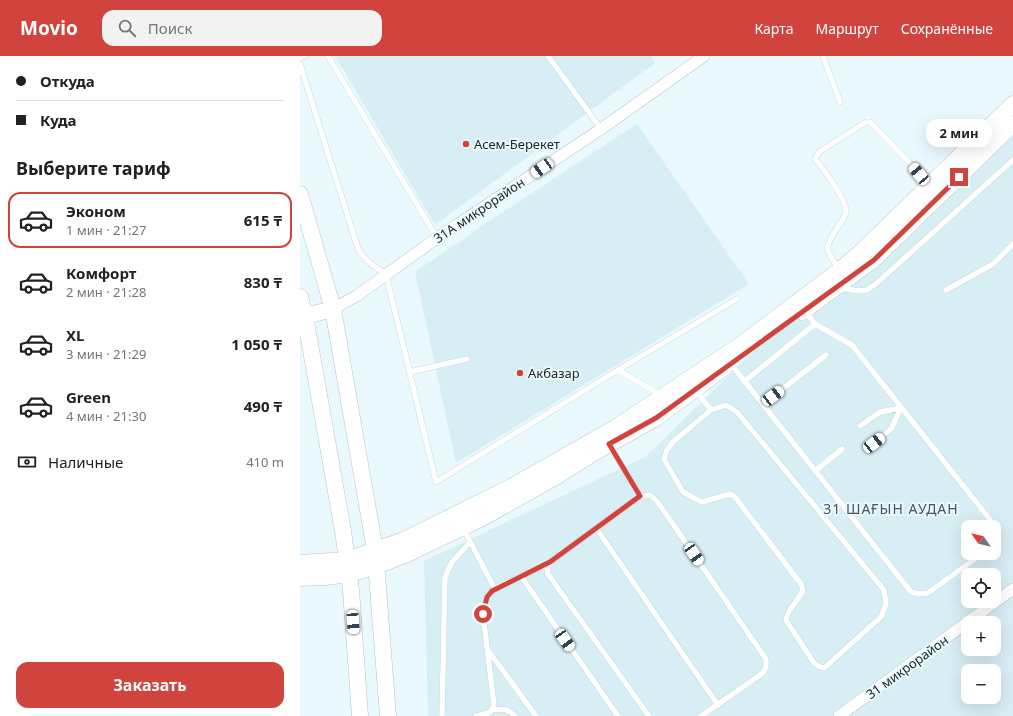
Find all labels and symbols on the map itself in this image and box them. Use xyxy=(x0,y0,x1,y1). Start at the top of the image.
callout: 2 мин xyxy=(926,119,992,147)
place label: Асем-Берекет xyxy=(474,135,560,153)
marker: Асем-Берекет xyxy=(461,139,471,149)
car xyxy=(529,156,555,180)
car xyxy=(907,161,931,187)
route end xyxy=(950,168,968,186)
street label: 31А микрорайон xyxy=(430,173,528,247)
place label: Акбазар xyxy=(528,364,580,382)
marker: Акбазар xyxy=(515,368,525,378)
car xyxy=(760,384,786,408)
car xyxy=(861,431,887,455)
district label: 31 ШАҒЫН АУДАН xyxy=(823,499,959,518)
north arrow xyxy=(961,520,1001,560)
car xyxy=(682,541,706,567)
route start xyxy=(474,605,492,623)
car xyxy=(346,610,360,634)
car xyxy=(553,627,577,653)
street label: 31 микрорайон xyxy=(862,631,952,703)

